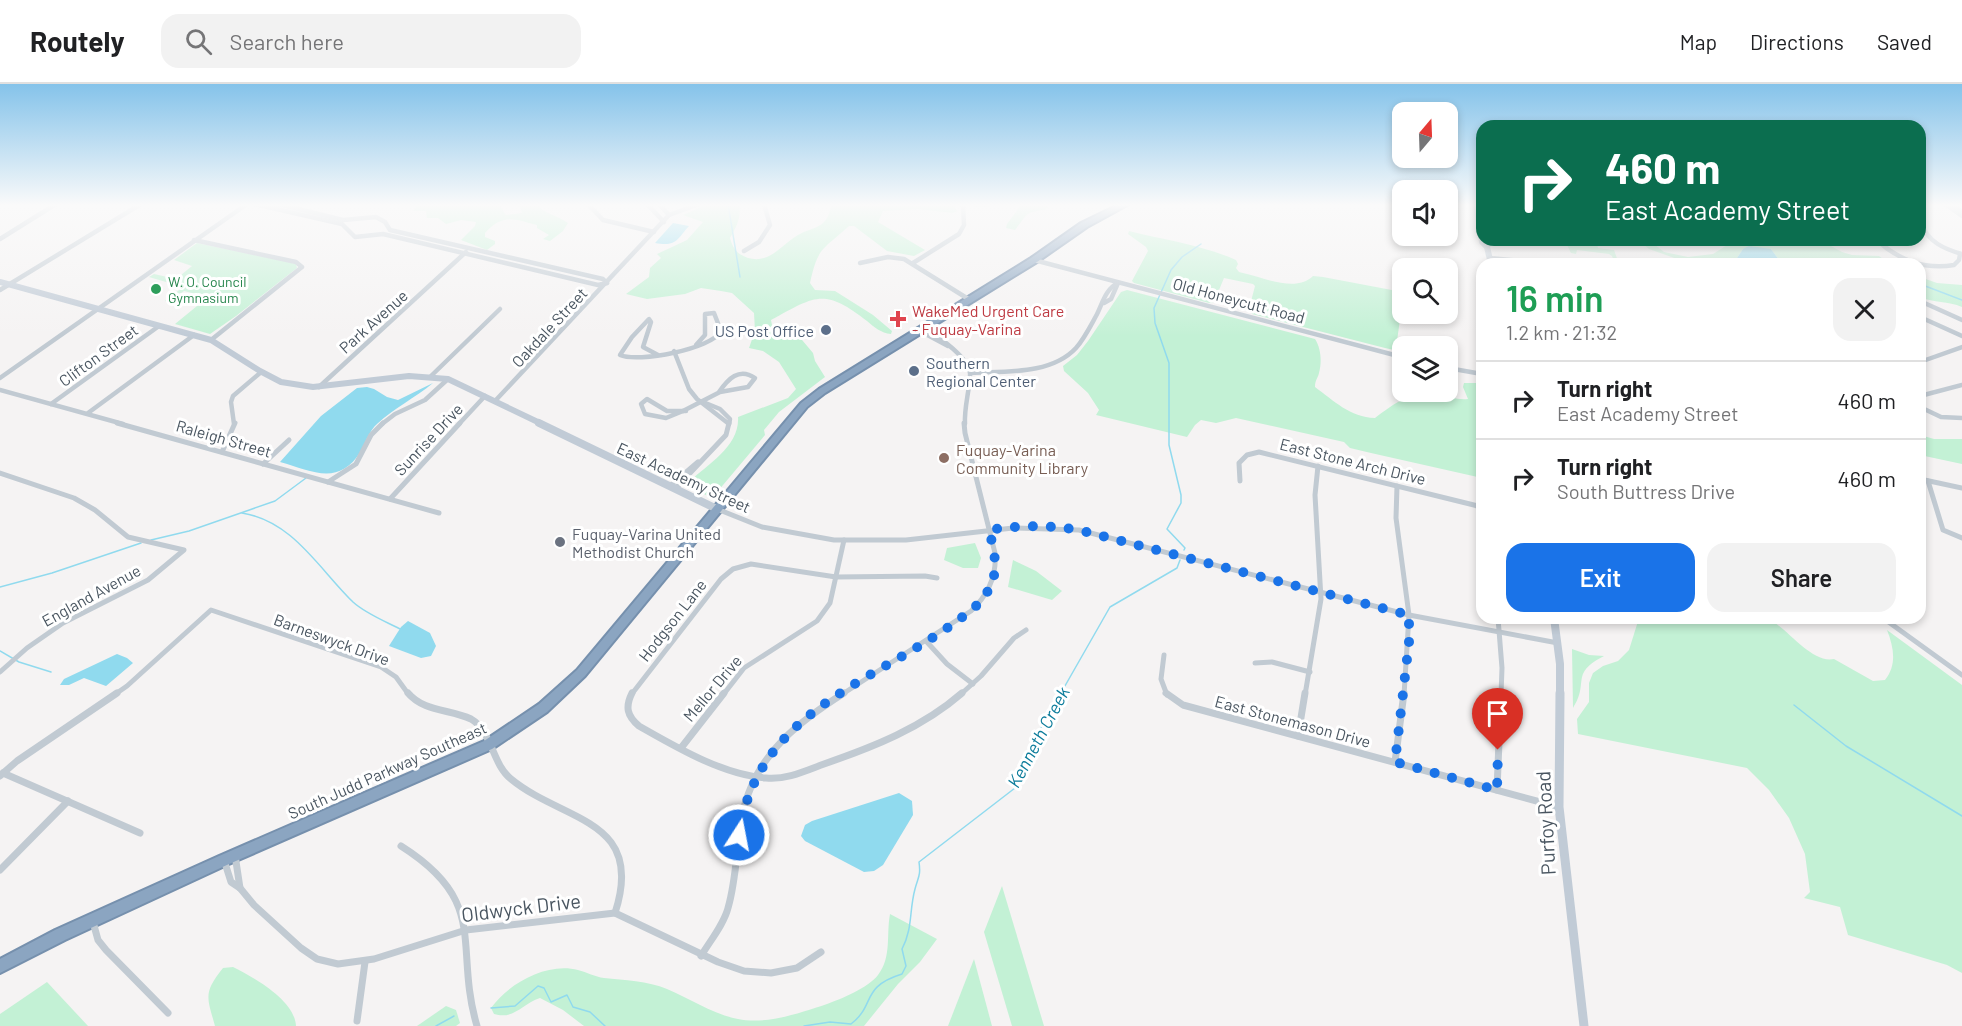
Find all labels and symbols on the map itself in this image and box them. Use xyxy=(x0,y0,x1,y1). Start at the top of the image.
north arrow xyxy=(1392,102,1458,168)
place label: W. O. Council Gymnasium xyxy=(168,273,247,306)
street label: Old Honeycutt Road xyxy=(1171,273,1307,327)
marker: W. O. Council Gymnasium xyxy=(149,282,163,296)
street label: Oakdale Street xyxy=(507,283,591,371)
street label: Park Avenue xyxy=(335,285,411,357)
place label: WakeMed Urgent Care - Fuquay-Varina xyxy=(912,301,1064,338)
marker: WakeMed Urgent Care - Fuquay-Varina xyxy=(889,310,907,328)
street label: Clifton Street xyxy=(55,320,141,390)
place label: US Post Office xyxy=(715,321,814,340)
marker: US Post Office xyxy=(819,323,833,337)
place label: Southern Regional Center xyxy=(926,353,1036,390)
marker: Southern Regional Center xyxy=(907,364,921,378)
street label: Sunrise Drive xyxy=(390,399,466,479)
street label: Raleigh Street xyxy=(174,415,274,461)
street label: East Stone Arch Drive xyxy=(1278,434,1428,488)
street label: East Academy Street xyxy=(614,438,754,516)
place label: Fuquay-Varina Community Library xyxy=(956,440,1089,477)
marker: Fuquay-Varina Community Library xyxy=(937,451,951,465)
place label: Fuquay-Varina United Methodist Church xyxy=(572,524,721,561)
marker: Fuquay-Varina United Methodist Church xyxy=(553,535,567,549)
street label: England Avenue xyxy=(38,560,144,630)
street label: Hodgson Lane xyxy=(634,575,710,665)
street label: Barneswyck Drive xyxy=(271,609,393,669)
street label: Mellor Drive xyxy=(679,651,745,725)
water label: Kenneth Creek xyxy=(1002,683,1074,791)
pin xyxy=(1472,688,1523,750)
street label: East Stonemason Drive xyxy=(1213,691,1373,751)
street label: South Judd Parkway Southeast xyxy=(285,718,489,822)
street label: Purfoy Road xyxy=(1530,770,1560,876)
position arrow xyxy=(707,803,771,867)
street label: Oldwyck Drive xyxy=(460,888,582,926)

